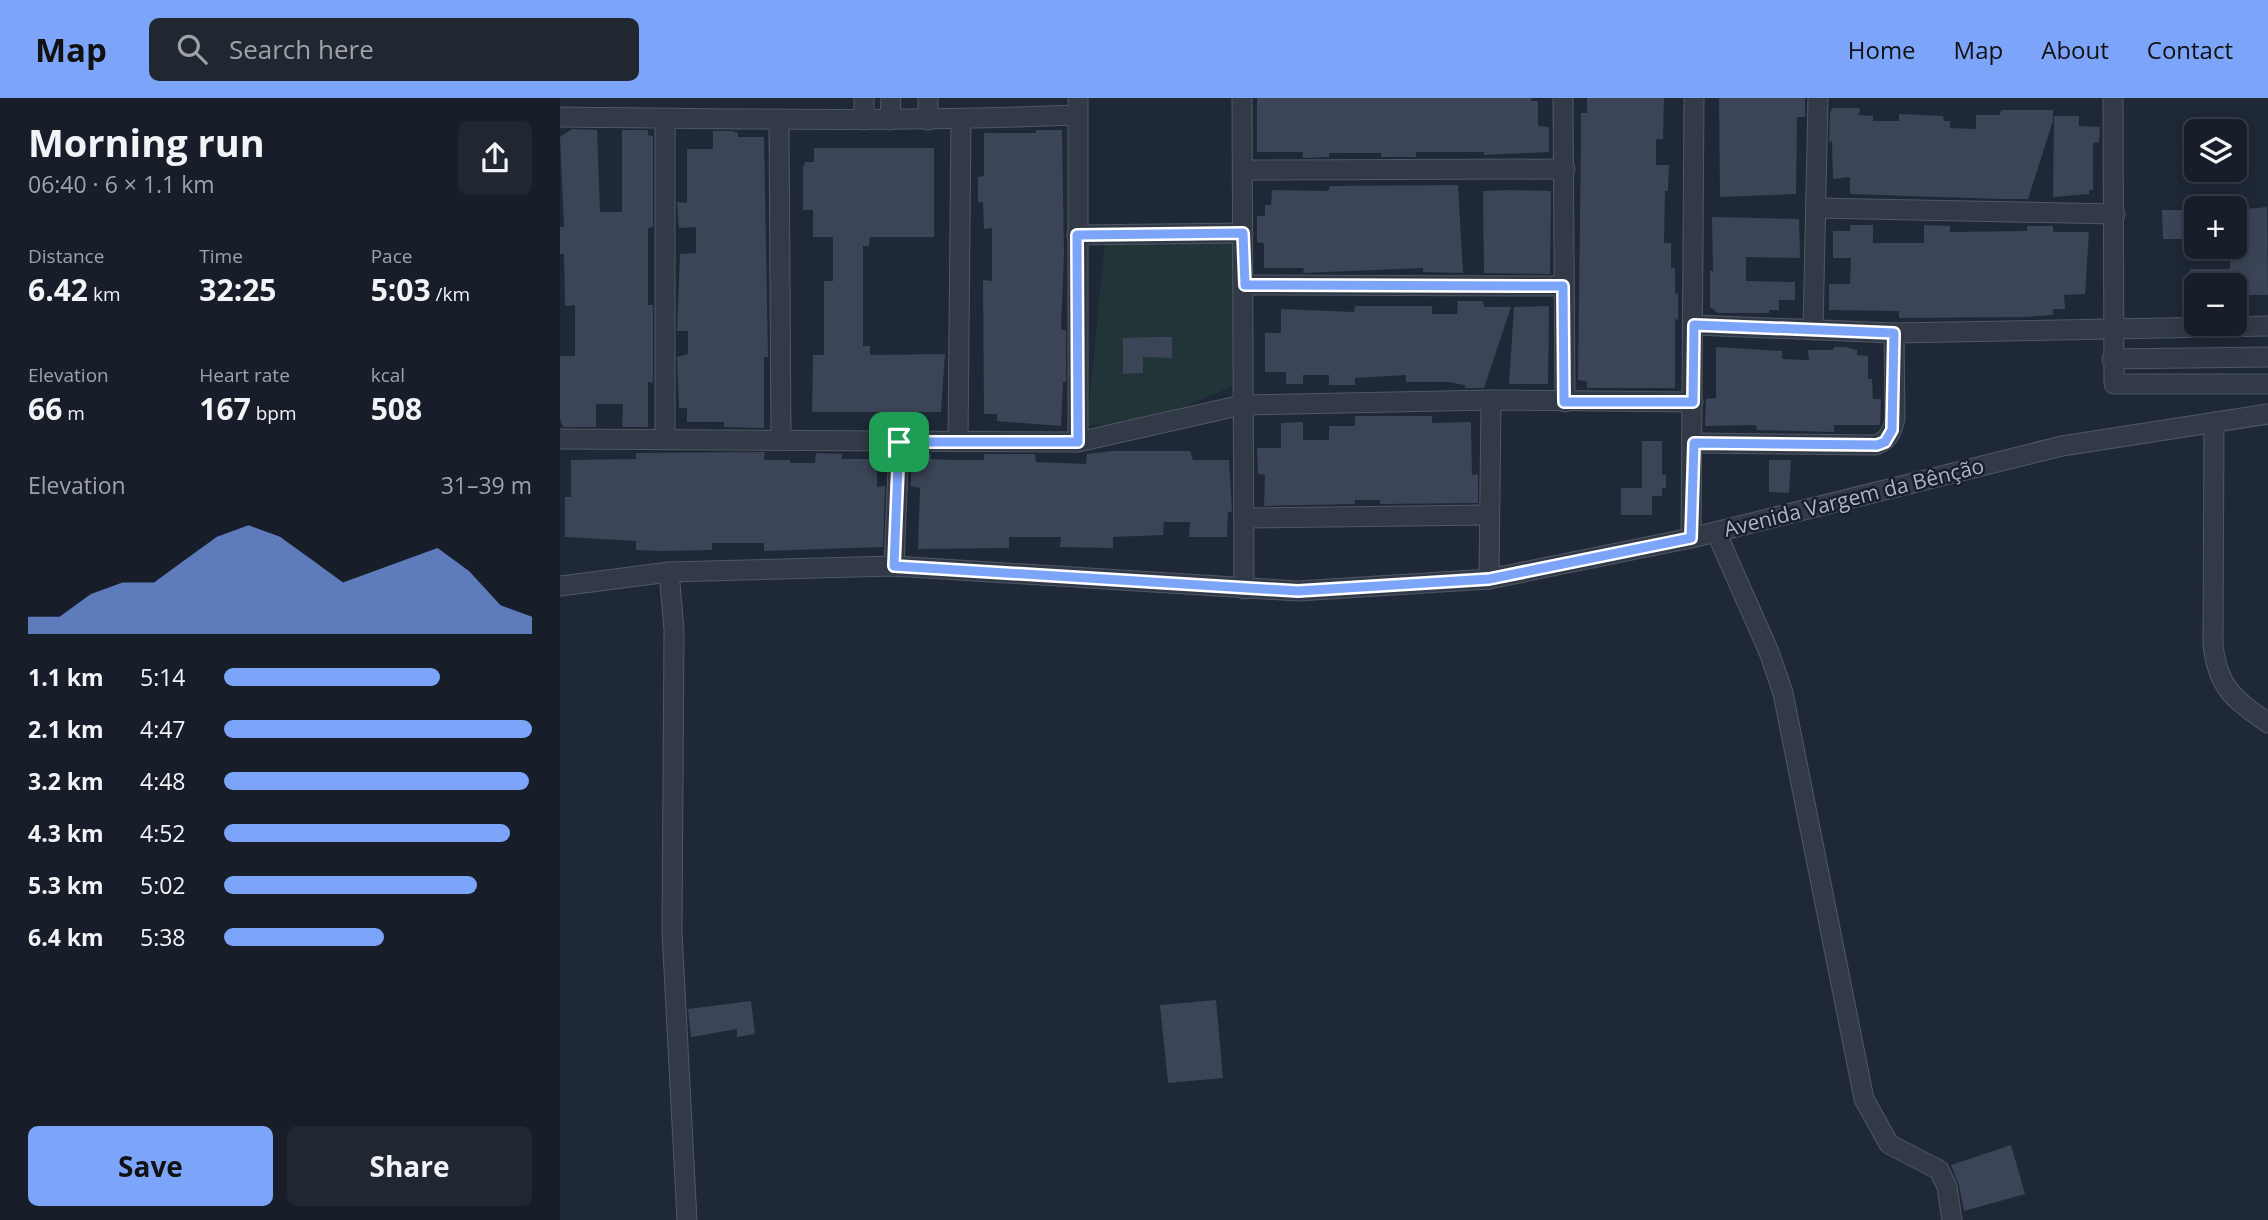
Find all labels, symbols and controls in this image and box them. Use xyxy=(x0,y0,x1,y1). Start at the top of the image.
search box xyxy=(149,18,639,81)
text: Map xyxy=(35,27,107,72)
icon: search xyxy=(173,30,211,68)
text: Search here xyxy=(229,31,374,67)
text: Home xyxy=(1848,33,1916,66)
text: Map xyxy=(1954,33,2003,66)
text: About xyxy=(2041,33,2109,66)
text: Contact xyxy=(2147,33,2233,66)
text: Morning run xyxy=(28,116,265,168)
map controls xyxy=(2184,119,2247,336)
button: layers xyxy=(2184,119,2247,182)
button: share xyxy=(458,121,532,195)
text: 06:40 · 6 × 1.1 km xyxy=(28,168,215,200)
button: + xyxy=(2184,196,2247,259)
text: Distance xyxy=(28,243,104,269)
text: Time xyxy=(199,243,243,269)
text: Pace xyxy=(371,243,412,269)
text: 6.42 xyxy=(28,269,88,310)
text: 32:25 xyxy=(199,269,277,310)
text: 5:03 xyxy=(371,269,431,310)
button: − xyxy=(2184,273,2247,336)
text: km xyxy=(88,281,121,307)
text: /km xyxy=(431,281,470,307)
text: Elevation xyxy=(28,362,109,388)
text: Heart rate xyxy=(199,362,290,388)
text: kcal xyxy=(371,362,405,388)
text: 66 xyxy=(28,388,62,429)
text: 167 xyxy=(199,388,251,429)
text: 508 xyxy=(371,388,422,429)
text: m xyxy=(62,400,85,426)
text: bpm xyxy=(251,400,297,426)
pin xyxy=(869,412,929,472)
icon: arrive xyxy=(880,423,918,461)
street label: Avenida Vargem da Bênção xyxy=(1721,451,1987,543)
text: Elevation xyxy=(28,469,126,501)
text: 31–39 m xyxy=(441,469,532,501)
text: 1.1 km xyxy=(28,661,104,693)
text: 5:14 xyxy=(140,661,186,693)
text: 2.1 km xyxy=(28,713,104,745)
text: 4:47 xyxy=(140,713,186,745)
text: 3.2 km xyxy=(28,765,104,797)
text: 4:48 xyxy=(140,765,186,797)
text: 4.3 km xyxy=(28,817,104,849)
text: 4:52 xyxy=(140,817,186,849)
text: 5.3 km xyxy=(28,869,104,901)
text: 5:02 xyxy=(140,869,186,901)
text: 6.4 km xyxy=(28,921,104,953)
text: 5:38 xyxy=(140,921,186,953)
button: Save xyxy=(28,1126,273,1206)
button: Share xyxy=(287,1126,532,1206)

